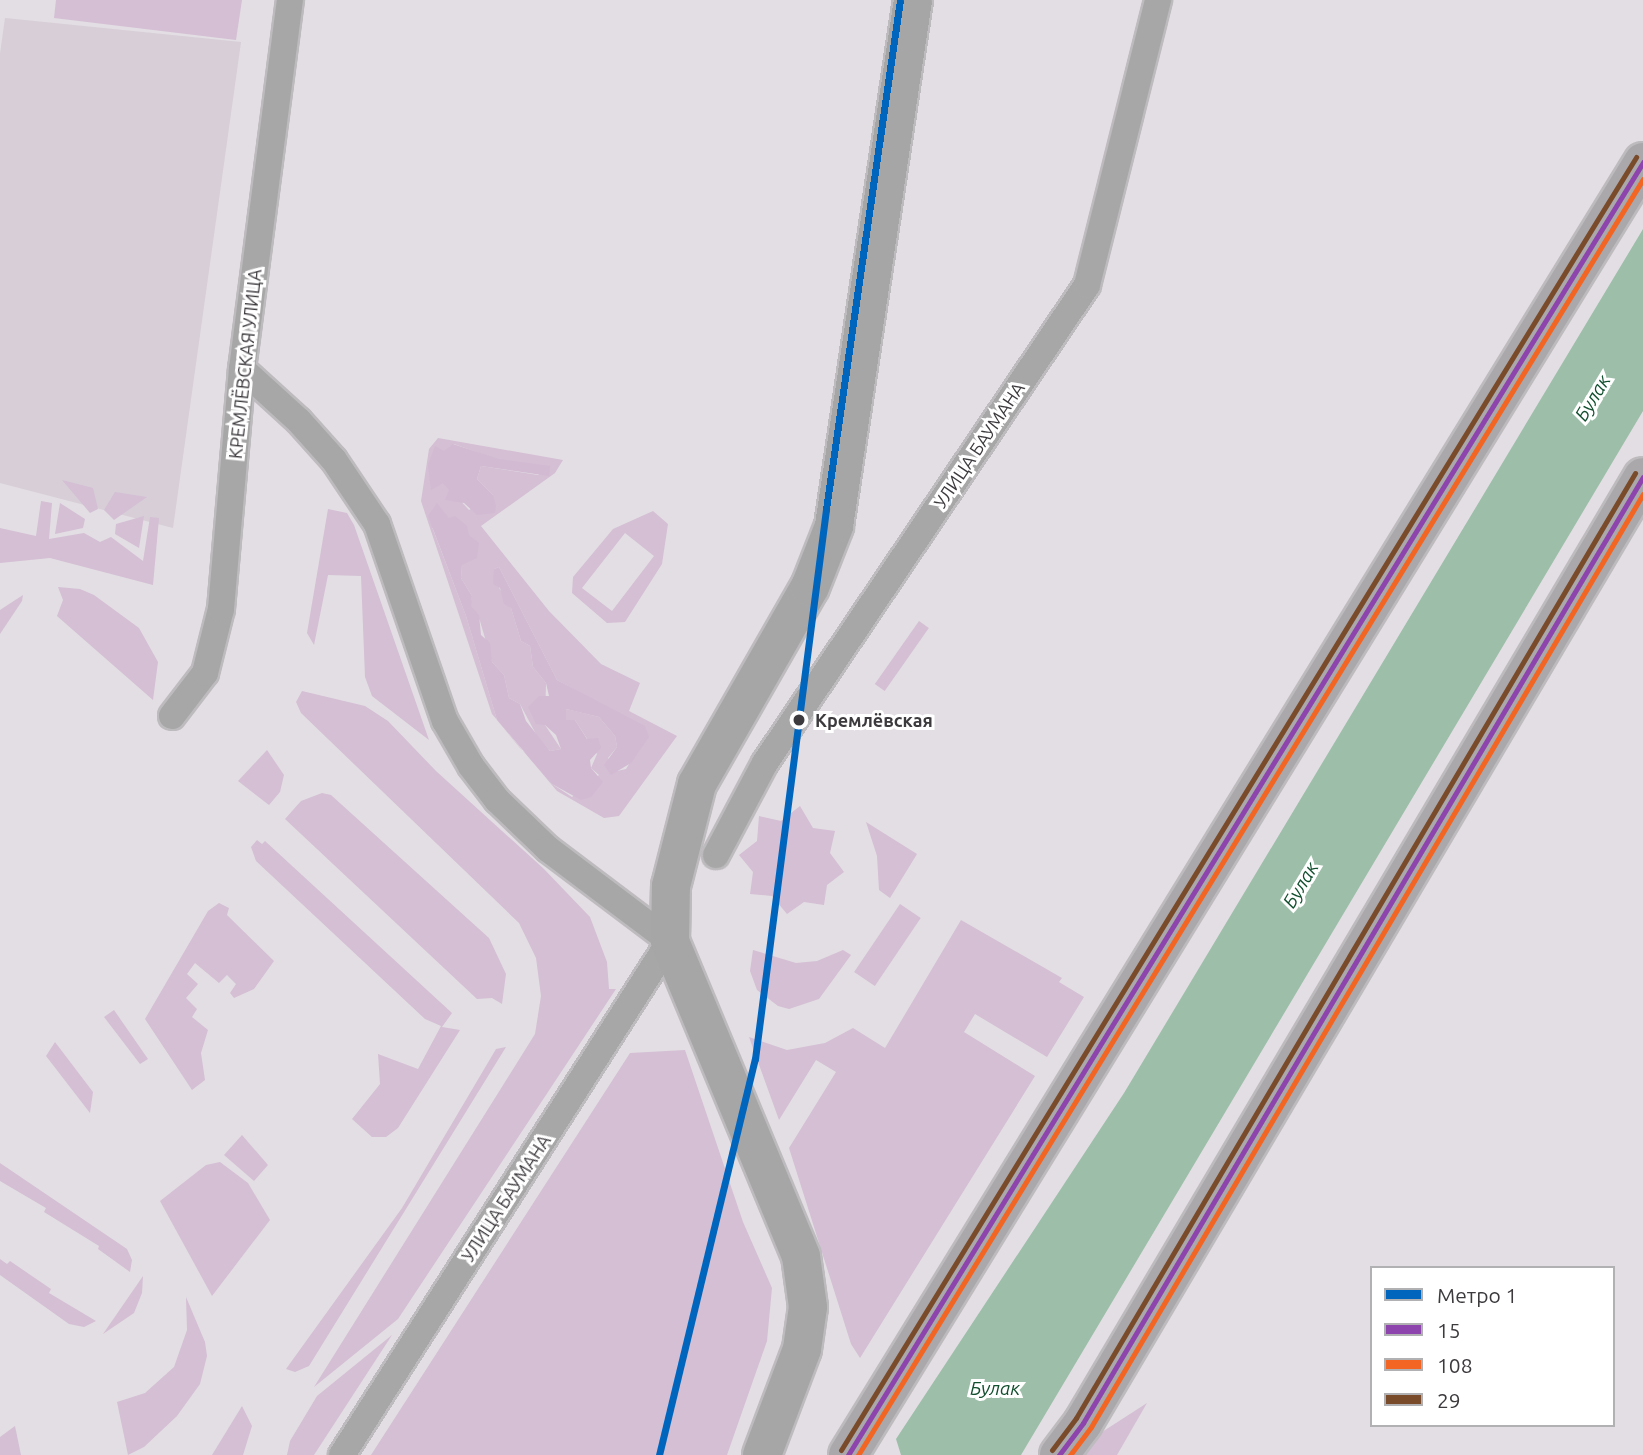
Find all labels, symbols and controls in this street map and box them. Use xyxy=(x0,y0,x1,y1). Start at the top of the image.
street label: КРЕМЛЁВСКАЯ УЛИЦА xyxy=(224,268,266,460)
water label: Булак xyxy=(1570,371,1616,425)
street label: УЛИЦА БАУМАНА xyxy=(929,378,1029,512)
place label: Кремлёвская xyxy=(815,709,933,731)
marker: Кремлёвская xyxy=(789,710,809,730)
water label: Булак xyxy=(1278,858,1324,912)
street label: УЛИЦА БАУМАНА xyxy=(457,1130,555,1266)
legend xyxy=(1370,1266,1615,1427)
text: Метро 1 xyxy=(1437,1283,1517,1307)
text: 15 xyxy=(1437,1318,1461,1342)
text: 108 xyxy=(1437,1353,1473,1377)
water label: Булак xyxy=(970,1378,1020,1400)
text: 29 xyxy=(1437,1388,1461,1412)

